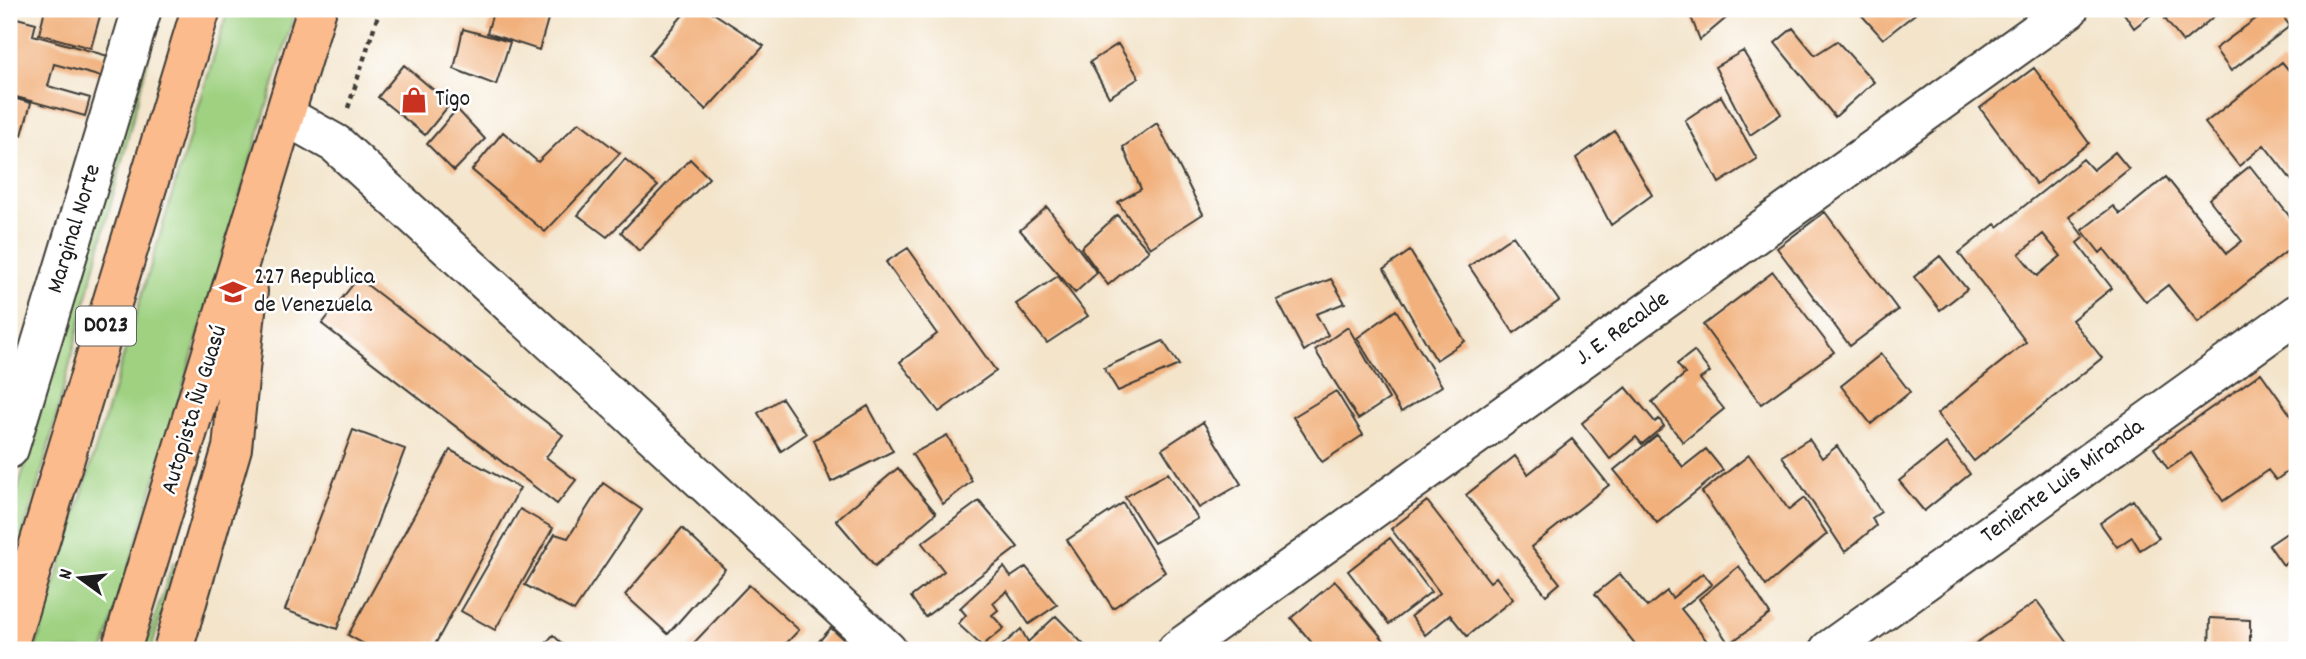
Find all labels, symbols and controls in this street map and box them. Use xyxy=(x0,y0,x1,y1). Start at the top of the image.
place label: Tigo xyxy=(435,83,470,117)
shop icon: Tigo xyxy=(399,85,429,115)
street label: Marginal Norte xyxy=(39,160,111,298)
place label: 227 Republica de Venezuela xyxy=(254,261,375,323)
school or university icon: 227 Republica de Venezuela xyxy=(218,277,248,307)
street label: J. E. Recalde xyxy=(1569,283,1677,375)
road number: D023 xyxy=(76,306,136,346)
street label: Autopista Ñu Guasú xyxy=(153,321,237,499)
street label: Teniente Luis Miranda xyxy=(1974,411,2152,553)
north arrow xyxy=(46,544,116,614)
text: N xyxy=(53,566,81,583)

